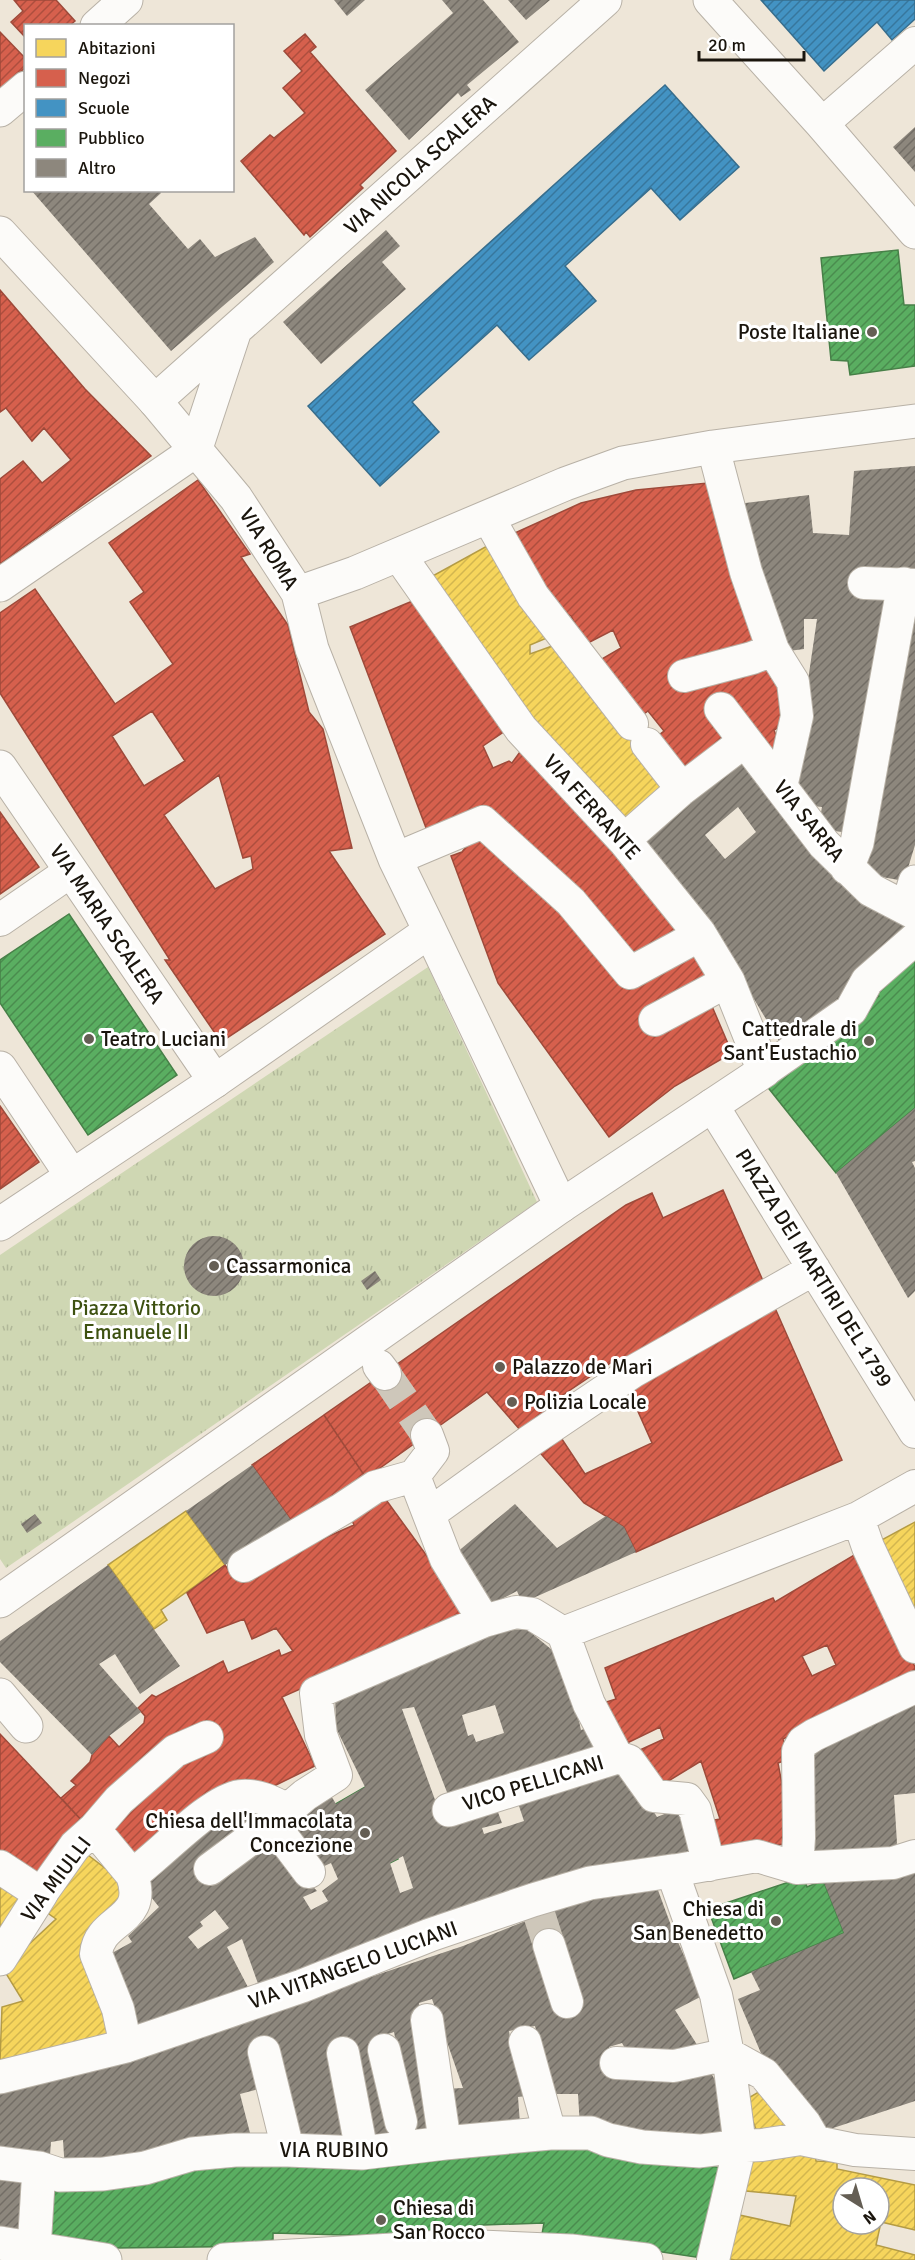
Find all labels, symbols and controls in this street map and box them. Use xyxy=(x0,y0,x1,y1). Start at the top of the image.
legend xyxy=(24,24,234,192)
scale bar xyxy=(699,24,804,62)
text: 20 m xyxy=(708,34,746,56)
text: Abitazioni xyxy=(78,37,156,59)
text: Negozi xyxy=(78,67,131,89)
street label: VIA NICOLA SCALERA xyxy=(339,90,502,240)
text: Scuole xyxy=(78,97,130,119)
text: Pubblico xyxy=(78,127,145,149)
text: Altro xyxy=(78,157,116,179)
place label: Poste Italiane xyxy=(738,319,860,345)
marker: Poste Italiane xyxy=(865,325,879,339)
street label: VIA ROMA xyxy=(234,503,304,595)
street label: VIA FERRANTE xyxy=(538,749,646,865)
street label: VIA SARRA xyxy=(768,775,850,867)
street label: VIA MARIA SCALERA xyxy=(44,839,170,1009)
place label: Cattedrale di Sant'Eustachio xyxy=(723,1016,857,1066)
place label: Teatro Luciani xyxy=(101,1026,226,1052)
marker: Teatro Luciani xyxy=(82,1032,96,1046)
marker: Cattedrale di Sant'Eustachio xyxy=(862,1034,876,1048)
street label: PIAZZA DEI MARTIRI DEL 1799 xyxy=(730,1144,898,1392)
place label: Cassarmonica xyxy=(226,1253,351,1279)
marker: Cassarmonica xyxy=(207,1259,221,1273)
park label: Piazza Vittorio Emanuele II xyxy=(71,1295,201,1345)
place label: Palazzo de Mari xyxy=(512,1354,653,1380)
marker: Palazzo de Mari xyxy=(493,1360,507,1374)
place label: Polizia Locale xyxy=(524,1389,647,1415)
marker: Polizia Locale xyxy=(505,1395,519,1409)
street label: VICO PELLICANI xyxy=(459,1749,607,1817)
place label: Chiesa dell'Immacolata Concezione xyxy=(145,1808,353,1858)
marker: Chiesa dell'Immacolata Concezione xyxy=(358,1826,372,1840)
street label: VIA MIULLI xyxy=(15,1831,97,1927)
place label: Chiesa di San Benedetto xyxy=(633,1896,764,1946)
marker: Chiesa di San Benedetto xyxy=(769,1914,783,1928)
street label: VIA VITANGELO LUCIANI xyxy=(245,1915,461,2015)
street label: VIA RUBINO xyxy=(279,2137,389,2163)
north arrow xyxy=(831,2176,891,2236)
place label: Chiesa di San Rocco xyxy=(393,2195,485,2245)
text: N xyxy=(859,2206,880,2229)
marker: Chiesa di San Rocco xyxy=(374,2213,388,2227)

